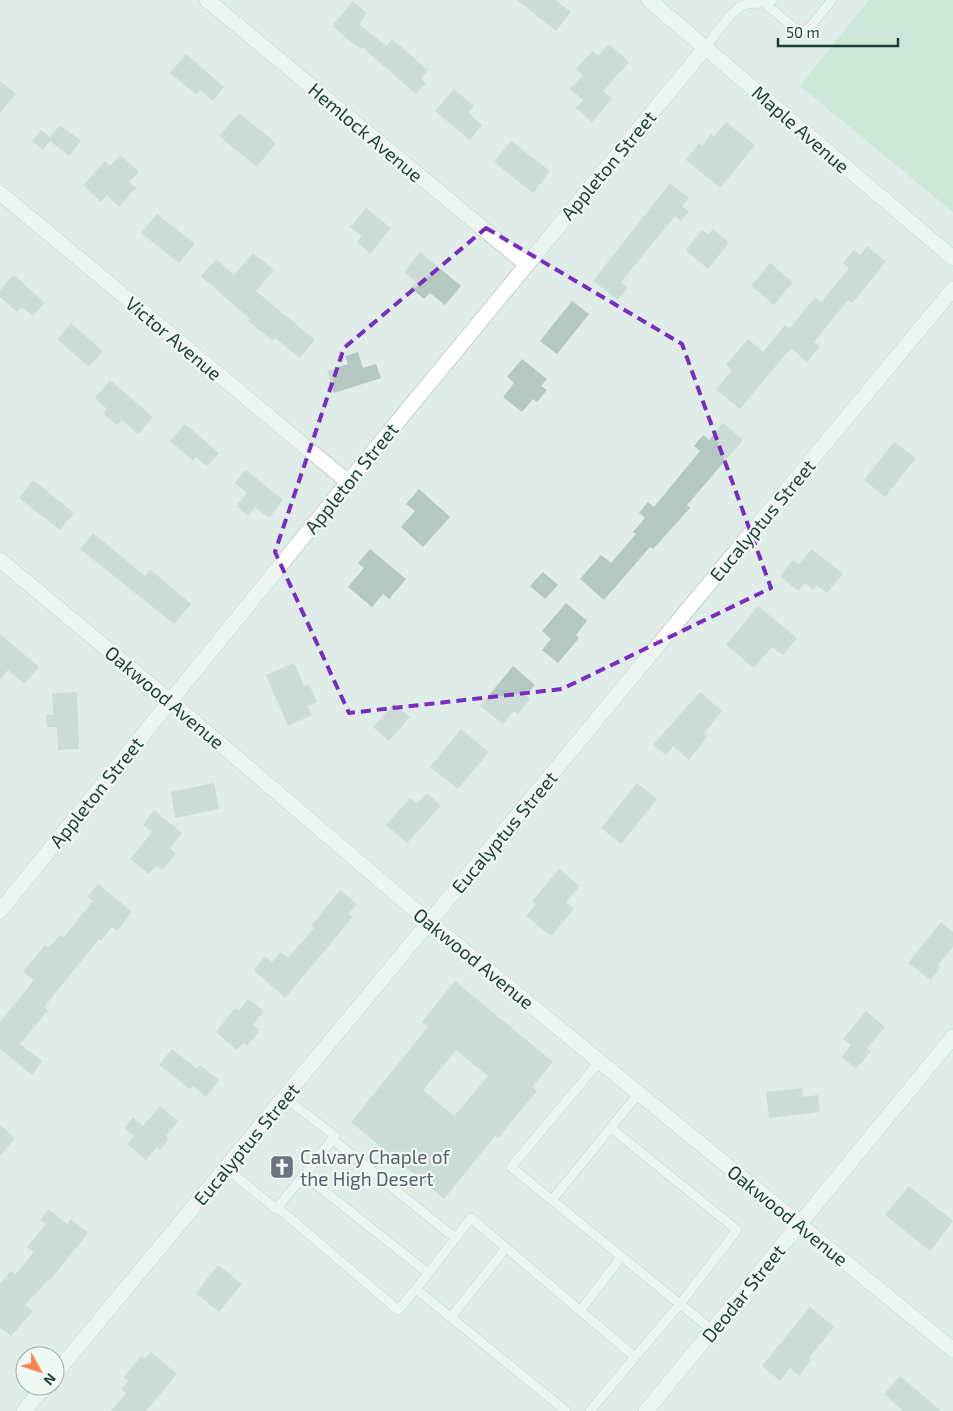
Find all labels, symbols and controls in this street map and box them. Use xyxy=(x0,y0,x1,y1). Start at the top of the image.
scale bar xyxy=(778,15,898,47)
text: 50 m xyxy=(786,23,820,41)
street label: Hemlock Avenue xyxy=(304,77,428,187)
street label: Maple Avenue xyxy=(748,80,854,178)
street label: Appleton Street xyxy=(556,106,660,224)
street label: Victor Avenue xyxy=(121,291,227,385)
street label: Appleton Street xyxy=(299,418,403,538)
street label: Eucalyptus Street xyxy=(704,454,820,586)
street label: Oakwood Avenue xyxy=(101,641,229,753)
street label: Appleton Street xyxy=(44,732,148,852)
street label: Eucalyptus Street xyxy=(446,766,562,898)
street label: Oakwood Avenue xyxy=(409,902,539,1014)
street label: Eucalyptus Street xyxy=(188,1078,304,1210)
place label: Calvary Chaple of the High Desert xyxy=(300,1145,451,1190)
church icon: Calvary Chaple of the High Desert xyxy=(269,1154,295,1180)
street label: Oakwood Avenue xyxy=(723,1159,853,1271)
street label: Deodar Street xyxy=(697,1239,789,1347)
north arrow xyxy=(15,1346,65,1396)
text: N xyxy=(41,1370,60,1389)

